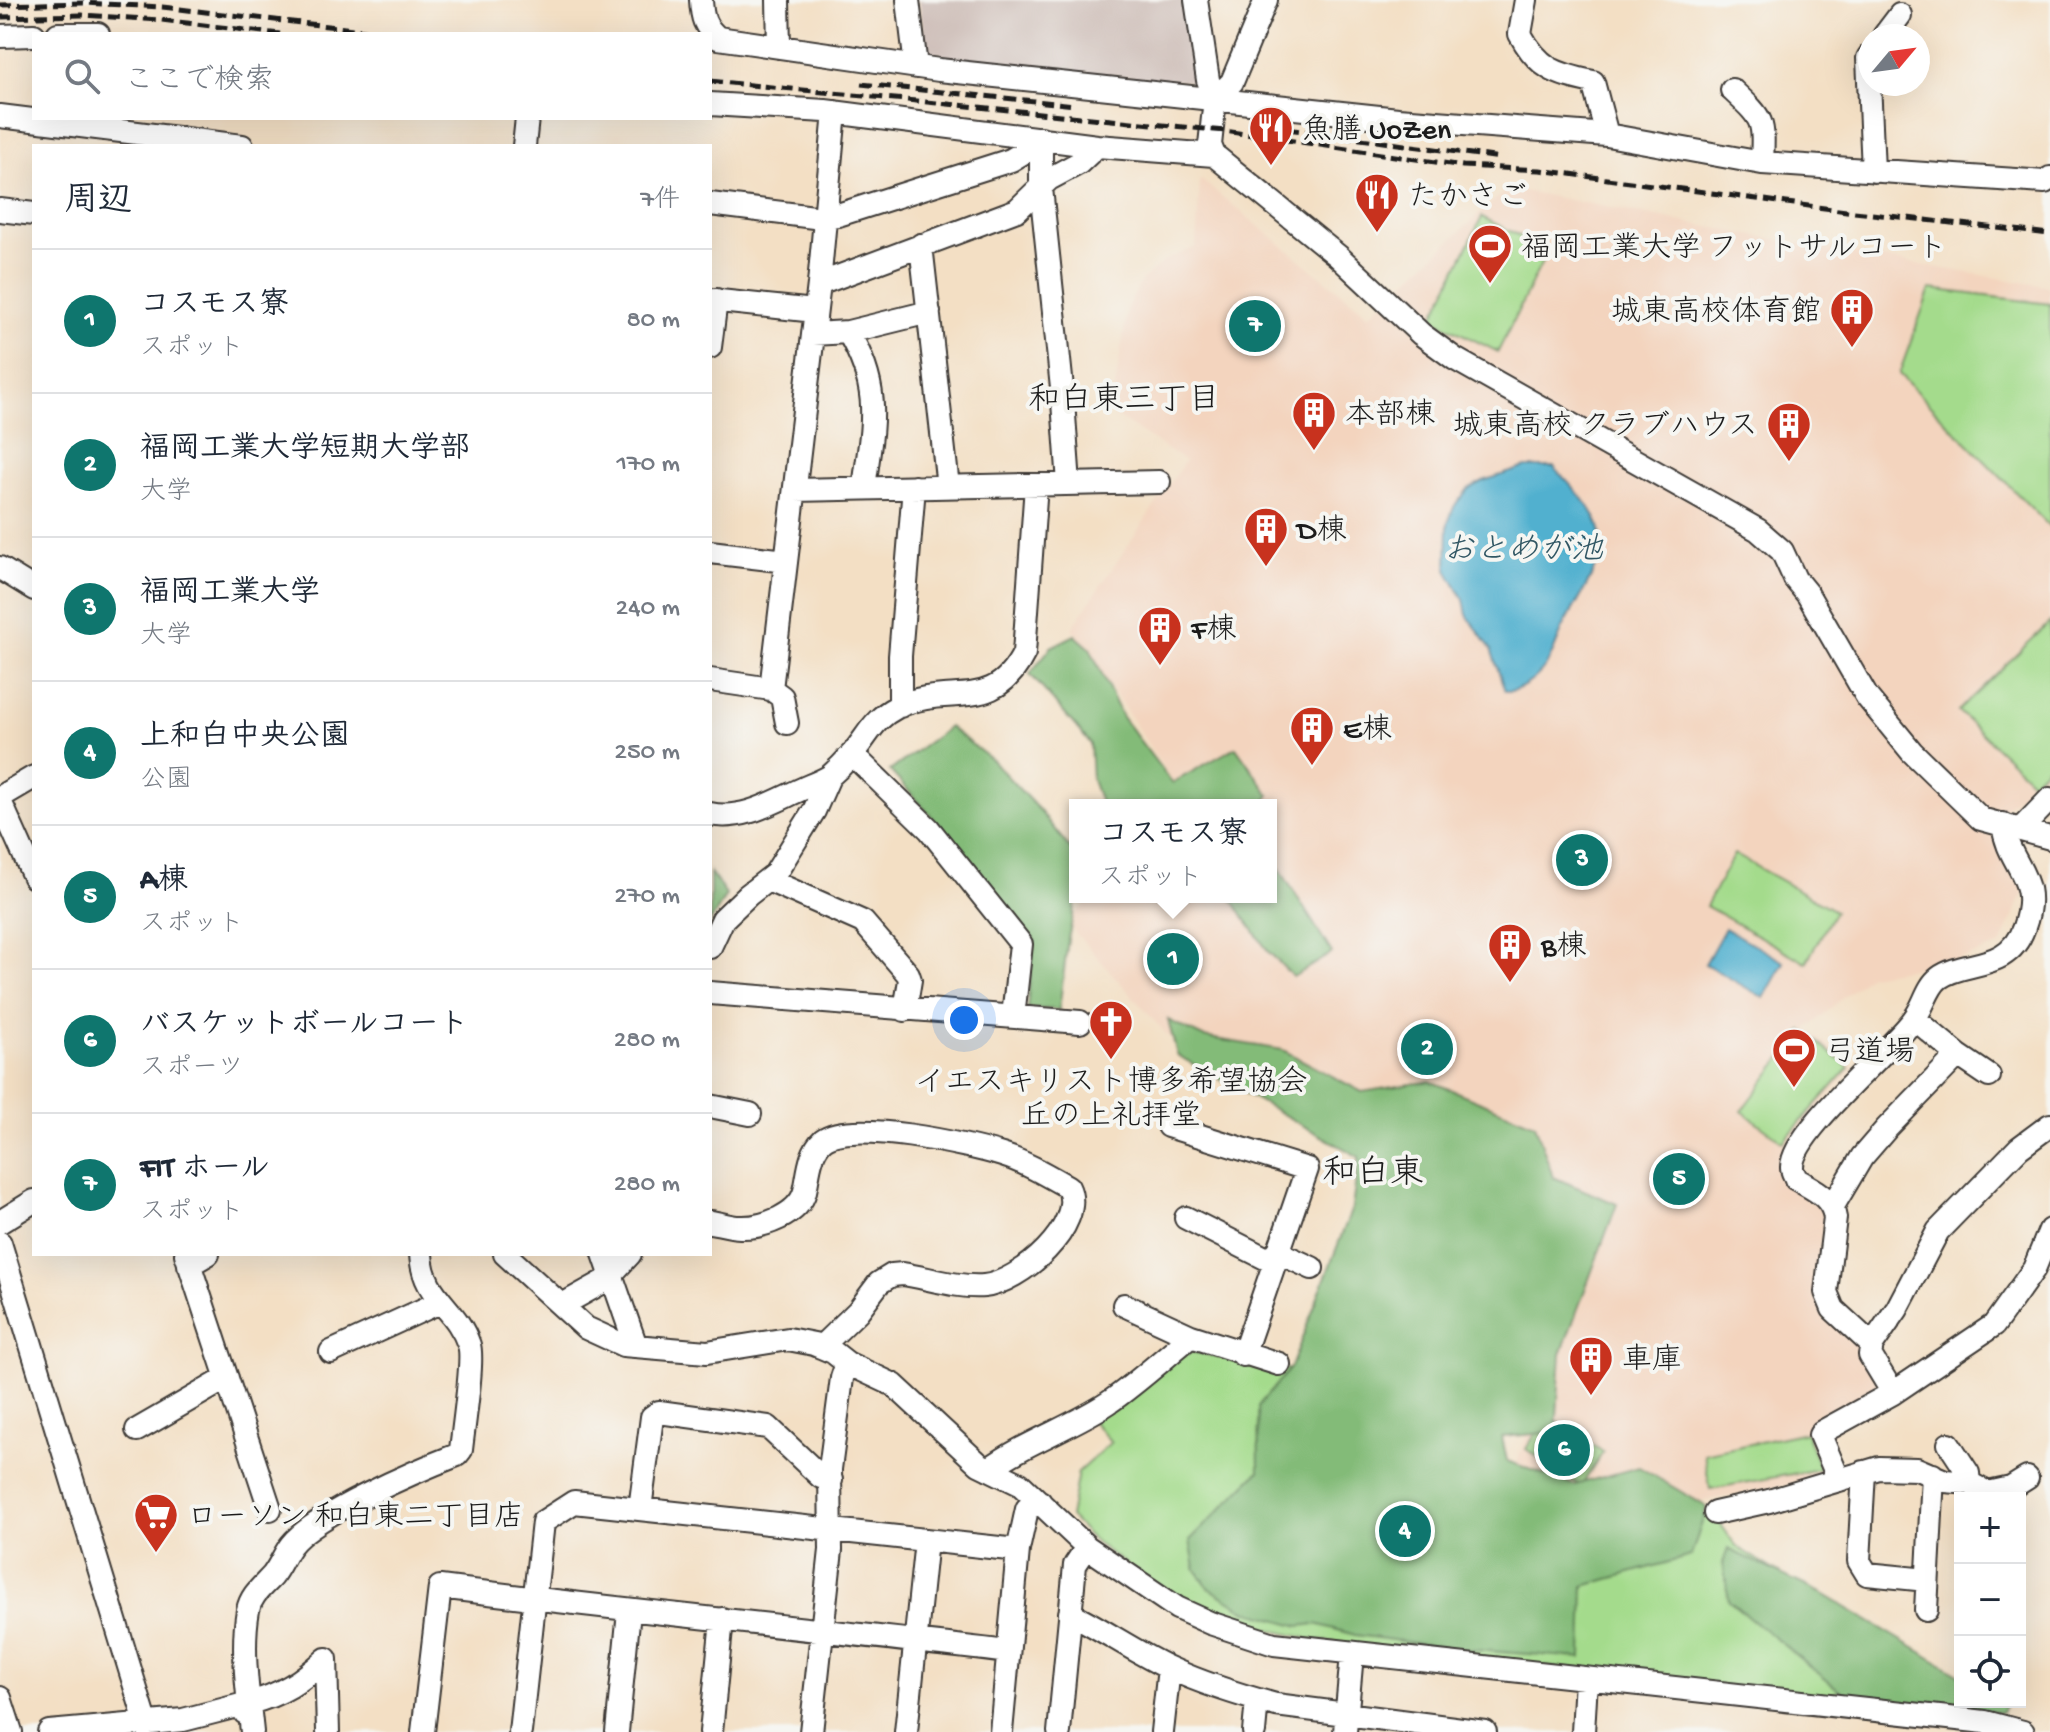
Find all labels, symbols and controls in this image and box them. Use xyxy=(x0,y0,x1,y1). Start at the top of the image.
north arrow xyxy=(1858,24,1930,96)
search box xyxy=(32,32,712,120)
icon: search xyxy=(60,54,104,98)
text: ここで検索 xyxy=(124,65,274,100)
restaurant icon: 魚膳 UoZen xyxy=(1247,104,1295,167)
place label: 魚膳 UoZen xyxy=(1302,113,1451,150)
restaurant icon: たかさご xyxy=(1353,171,1401,234)
place label: たかさご xyxy=(1408,182,1528,217)
text: 周辺 xyxy=(64,183,132,223)
text: 7件 xyxy=(640,186,680,217)
sports icon: 福岡工業大学 フットサルコート xyxy=(1466,222,1514,285)
place label: 福岡工業大学 フットサルコート xyxy=(1521,232,1947,268)
building icon: 城東高校体育館 xyxy=(1828,286,1876,349)
text: コスモス寮 xyxy=(140,289,289,324)
place label: 城東高校体育館 xyxy=(1611,295,1821,332)
pin: 7 xyxy=(1229,296,1281,356)
text: 1 xyxy=(85,306,95,337)
text: 80 m xyxy=(626,306,680,337)
text: スポット xyxy=(140,334,244,365)
district label: 和白東三丁目 xyxy=(1028,381,1220,421)
building icon: 本部棟 xyxy=(1290,389,1338,452)
place label: 本部棟 xyxy=(1345,398,1435,435)
building icon: 城東高校 クラブハウス xyxy=(1765,400,1813,463)
place label: 城東高校 クラブハウス xyxy=(1453,409,1758,446)
text: 福岡工業大学短期大学部 xyxy=(140,433,470,468)
text: 2 xyxy=(84,450,96,481)
text: 170 m xyxy=(617,450,680,481)
text: 大学 xyxy=(140,478,192,509)
building icon: D棟 xyxy=(1242,505,1290,568)
place label: D棟 xyxy=(1295,514,1347,551)
water label: おとめが池 xyxy=(1443,532,1604,571)
text: 福岡工業大学 xyxy=(140,577,320,612)
text: 3 xyxy=(83,594,97,625)
text: 240 m xyxy=(616,594,680,625)
building icon: F棟 xyxy=(1136,604,1184,667)
place label: F棟 xyxy=(1190,613,1236,650)
text: 大学 xyxy=(140,622,192,653)
building icon: E棟 xyxy=(1288,704,1336,767)
place label: E棟 xyxy=(1343,713,1392,750)
text: 上和白中央公園 xyxy=(140,721,350,756)
text: 4 xyxy=(84,738,96,769)
text: 250 m xyxy=(614,738,680,769)
text: 公園 xyxy=(140,766,192,797)
popup xyxy=(1069,799,1277,903)
text: コスモス寮 xyxy=(1099,819,1247,854)
pin: 3 xyxy=(1556,830,1608,890)
text: スポット xyxy=(1099,864,1203,895)
text: A棟 xyxy=(140,865,188,900)
text: 5 xyxy=(83,882,97,913)
text: 270 m xyxy=(614,882,680,913)
text: スポット xyxy=(140,910,244,941)
building icon: B棟 xyxy=(1486,921,1534,984)
pin: 1 xyxy=(1147,929,1199,989)
place label: B棟 xyxy=(1540,930,1586,967)
church icon: イエスキリスト博多希望協会 丘の上礼拝堂 xyxy=(1087,998,1135,1061)
your location xyxy=(944,1000,984,1040)
text: バスケットボールコート xyxy=(140,1009,469,1044)
pin: 2 xyxy=(1401,1019,1453,1079)
text: 6 xyxy=(83,1026,97,1057)
text: 280 m xyxy=(614,1026,680,1057)
sports icon: 弓道場 xyxy=(1770,1026,1818,1089)
place label: 弓道場 xyxy=(1825,1036,1915,1072)
text: スポーツ xyxy=(140,1054,243,1085)
place label: イエスキリスト博多希望協会 丘の上礼拝堂 xyxy=(915,1065,1308,1136)
pin: 5 xyxy=(1653,1149,1705,1209)
text: FIT ホール xyxy=(140,1153,270,1188)
district label: 和白東 xyxy=(1322,1154,1424,1196)
text: 7 xyxy=(83,1170,97,1201)
text: 280 m xyxy=(614,1170,680,1201)
text: スポット xyxy=(140,1198,244,1229)
building icon: 車庫 xyxy=(1567,1334,1615,1397)
place label: 車庫 xyxy=(1622,1343,1682,1380)
pin: 6 xyxy=(1538,1420,1590,1480)
supermarket icon: ローソン 和白東二丁目店 xyxy=(132,1491,180,1554)
map controls xyxy=(1954,1492,2026,1708)
button: + xyxy=(1954,1492,2026,1564)
place label: ローソン 和白東二丁目店 xyxy=(187,1500,524,1537)
pin: 4 xyxy=(1379,1501,1431,1561)
button: − xyxy=(1954,1564,2026,1636)
button: locate xyxy=(1954,1636,2026,1708)

